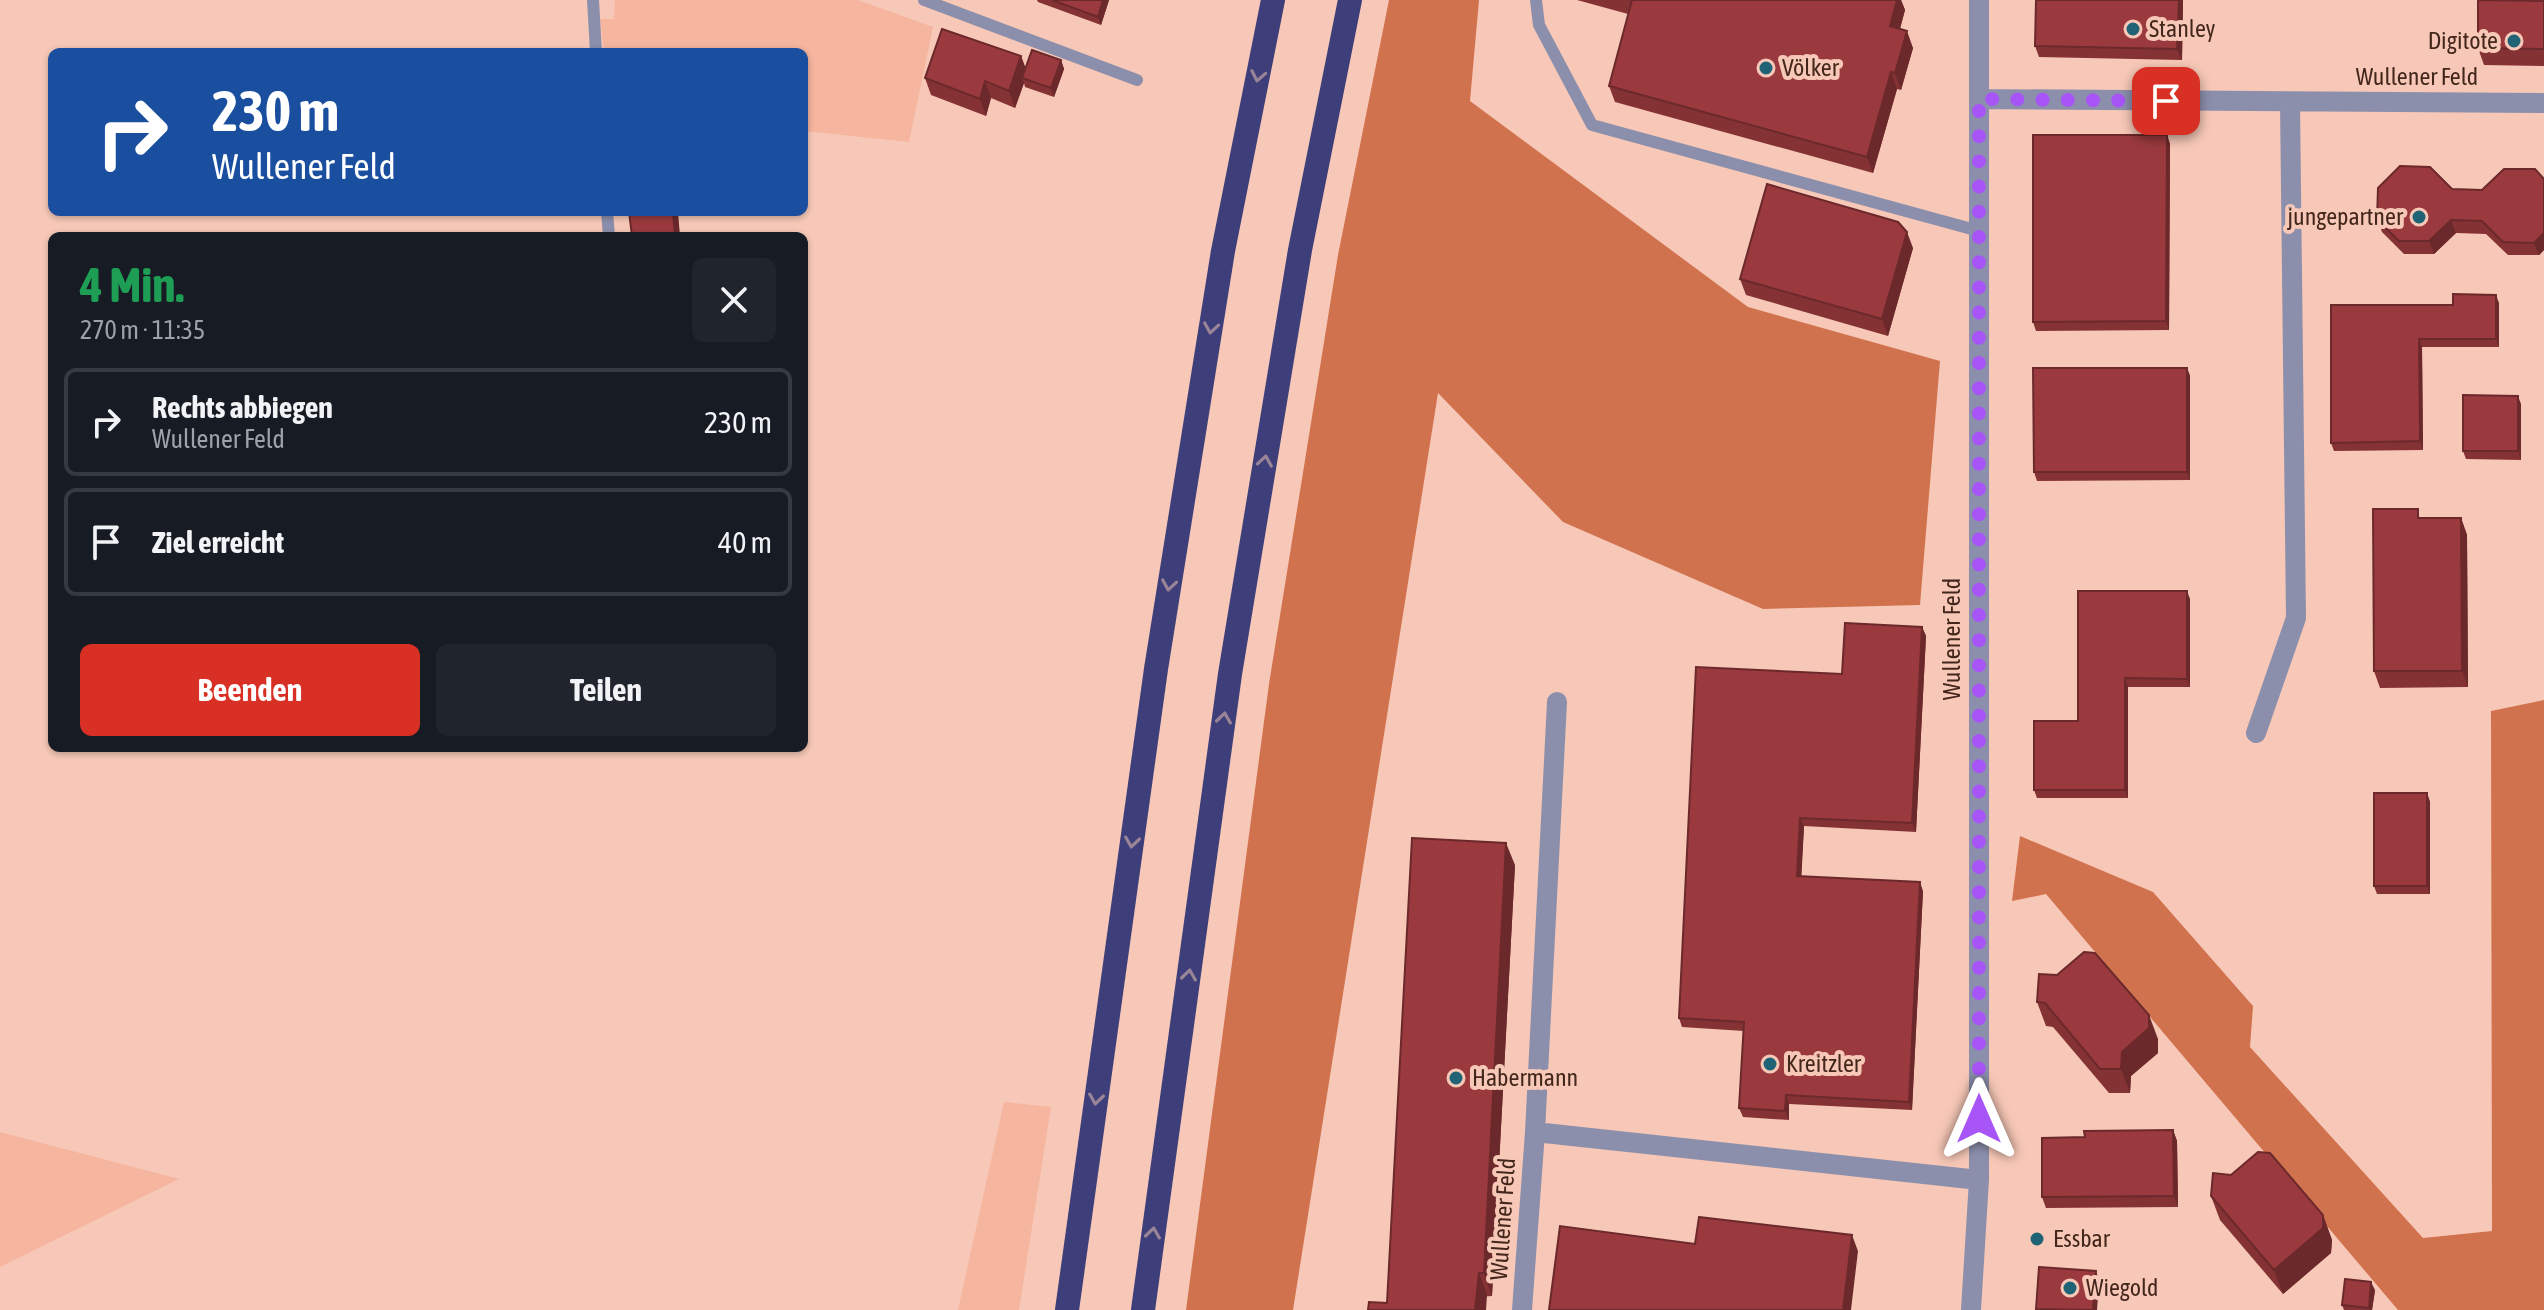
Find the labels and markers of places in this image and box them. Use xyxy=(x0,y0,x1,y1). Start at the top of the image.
place label: Stanley xyxy=(2149,15,2216,42)
marker: Stanley xyxy=(2124,20,2142,38)
place label: Digitote xyxy=(2428,27,2498,54)
marker: Digitote xyxy=(2505,32,2523,50)
place label: Völker xyxy=(1782,54,1840,81)
marker: Völker xyxy=(1757,59,1775,77)
pin xyxy=(2132,67,2200,135)
place label: jungepartner xyxy=(2287,203,2404,230)
marker: jungepartner xyxy=(2410,208,2428,226)
place label: Kreitzler xyxy=(1786,1050,1862,1077)
marker: Kreitzler xyxy=(1761,1055,1779,1073)
place label: Habermann xyxy=(1472,1064,1578,1091)
marker: Habermann xyxy=(1447,1069,1465,1087)
place label: Essbar xyxy=(2053,1225,2111,1252)
marker: Essbar xyxy=(2028,1230,2046,1248)
place label: Wiegold xyxy=(2086,1274,2158,1301)
marker: Wiegold xyxy=(2061,1279,2079,1297)

